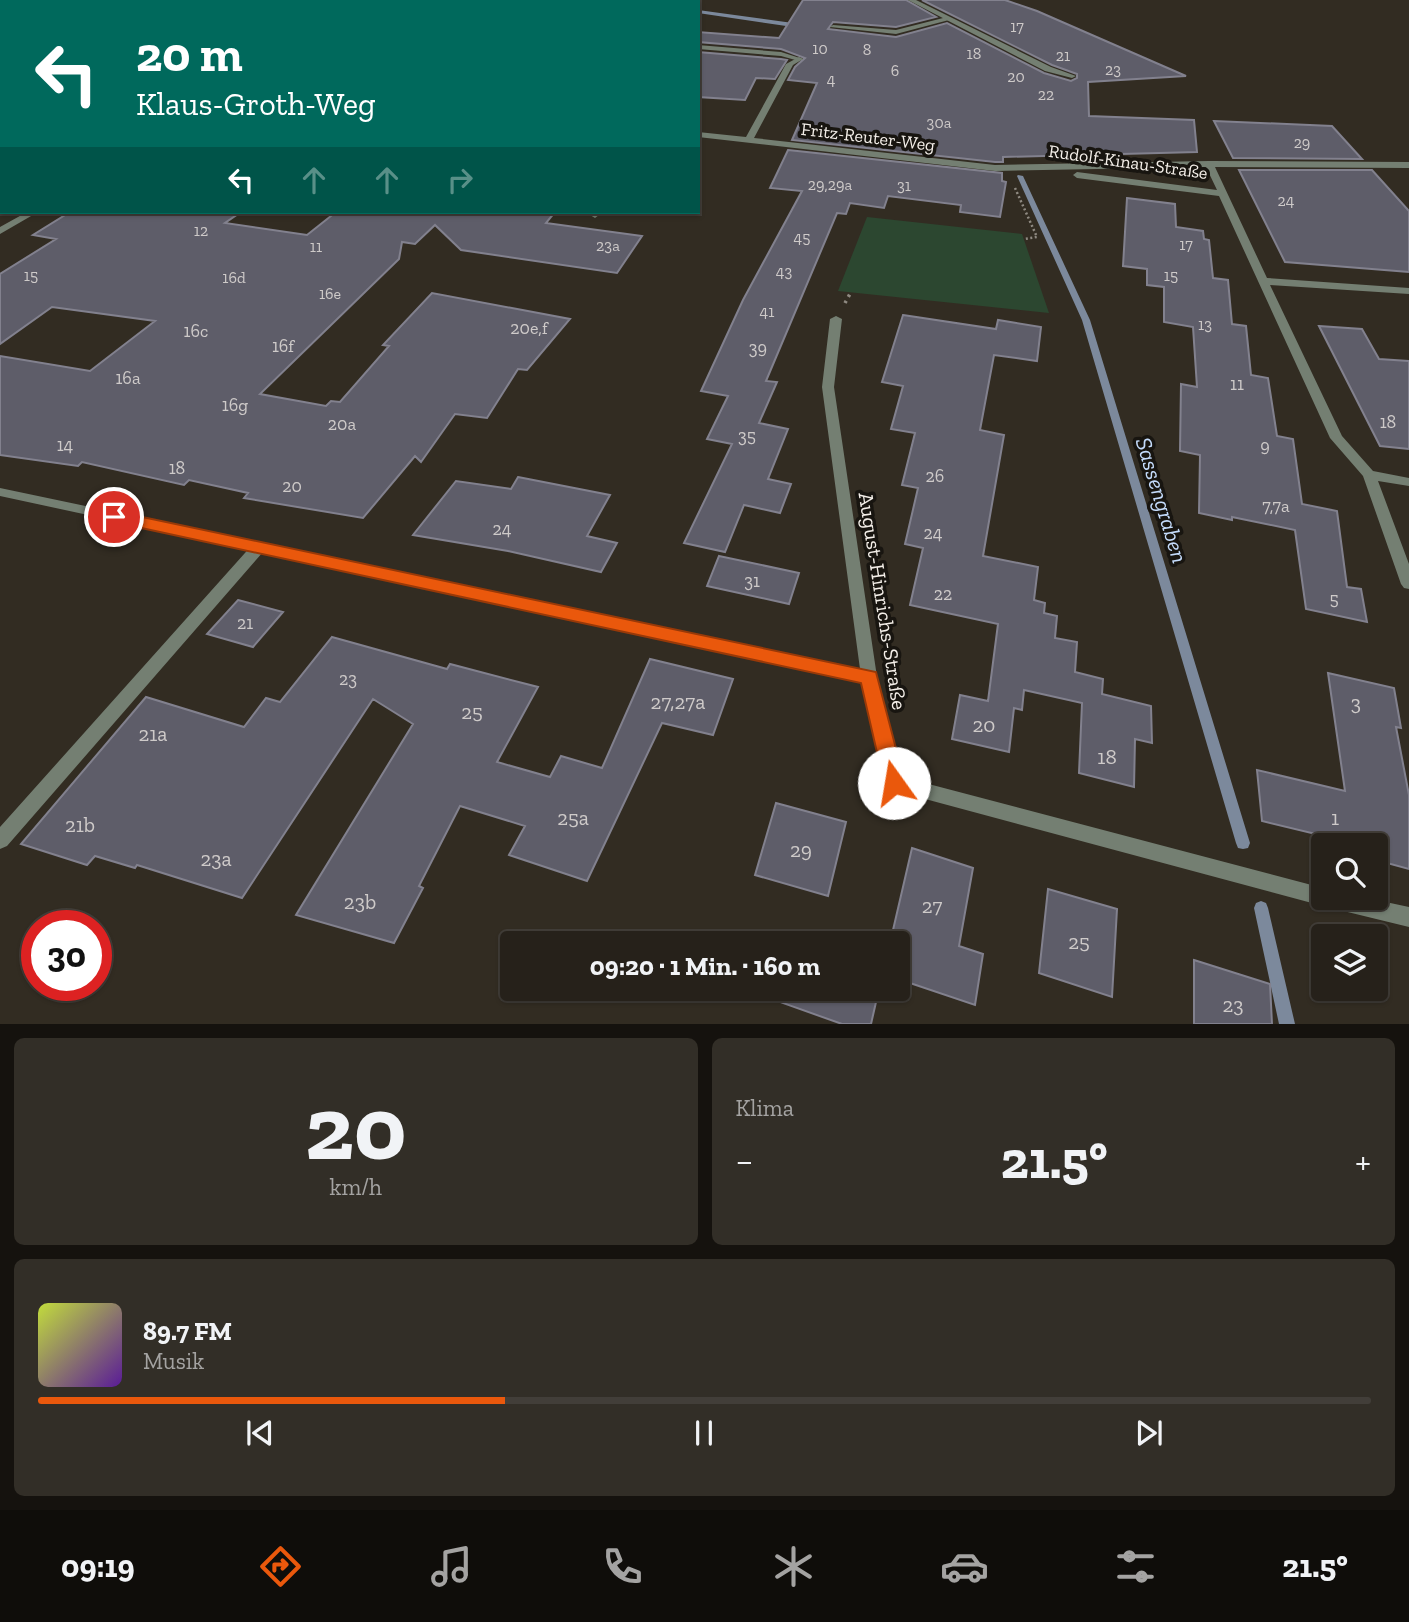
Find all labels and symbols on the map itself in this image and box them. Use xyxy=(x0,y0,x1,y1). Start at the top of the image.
house number: 17 xyxy=(1010,17,1024,36)
house number: 10 xyxy=(812,39,828,58)
house number: 8 xyxy=(863,40,871,59)
house number: 18 xyxy=(967,44,981,63)
house number: 21 xyxy=(1056,46,1070,65)
house number: 23 xyxy=(1105,60,1121,79)
house number: 6 xyxy=(891,61,899,80)
house number: 20 xyxy=(1007,67,1025,86)
house number: 4 xyxy=(827,70,836,89)
house number: 22 xyxy=(1038,85,1054,104)
house number: 30a xyxy=(927,113,952,132)
street label: Fritz-Reuter-Weg xyxy=(800,118,937,156)
house number: 29 xyxy=(1294,133,1310,152)
street label: Rudolf-Kinau-Straße xyxy=(1047,140,1209,184)
house number: 29,29a xyxy=(808,175,852,194)
house number: 31 xyxy=(897,176,911,195)
house number: 24 xyxy=(1278,191,1295,210)
house number: 12 xyxy=(194,221,208,240)
house number: 45 xyxy=(794,228,810,247)
house number: 17 xyxy=(1179,235,1193,254)
house number: 23a xyxy=(596,236,620,255)
house number: 11 xyxy=(310,237,322,256)
house number: 43 xyxy=(776,262,792,281)
house number: 15 xyxy=(24,266,38,285)
house number: 15 xyxy=(1164,266,1178,285)
house number: 16d xyxy=(222,268,246,287)
house number: 16e xyxy=(319,284,341,303)
house number: 41 xyxy=(760,302,774,321)
house number: 13 xyxy=(1198,315,1212,334)
house number: 20e,f xyxy=(510,317,549,339)
house number: 16c xyxy=(184,320,208,342)
house number: 16f xyxy=(272,335,295,357)
house number: 39 xyxy=(749,337,767,359)
house number: 16a xyxy=(115,367,141,389)
house number: 11 xyxy=(1230,373,1244,395)
house number: 16g xyxy=(222,394,248,416)
house number: 18 xyxy=(1380,411,1396,433)
house number: 20a xyxy=(328,413,356,435)
house number: 35 xyxy=(738,425,756,447)
house number: 14 xyxy=(57,434,74,456)
water label: Sassengraben xyxy=(1130,434,1194,566)
house number: 9 xyxy=(1260,435,1270,457)
house number: 18 xyxy=(169,457,185,479)
house number: 26 xyxy=(926,465,944,487)
house number: 20 xyxy=(282,475,302,497)
pin xyxy=(84,487,144,547)
street label: August-Hinrichs-Straße xyxy=(853,490,913,712)
house number: 7,7a xyxy=(1262,495,1290,517)
house number: 24 xyxy=(493,518,512,540)
house number: 24 xyxy=(924,522,943,544)
house number: 31 xyxy=(744,570,760,592)
house number: 22 xyxy=(934,583,952,605)
house number: 5 xyxy=(1329,588,1339,610)
house number: 21 xyxy=(237,612,253,634)
house number: 23 xyxy=(339,668,357,690)
house number: 27,27a xyxy=(651,689,705,714)
house number: 3 xyxy=(1351,690,1361,715)
house number: 25 xyxy=(461,699,483,724)
house number: 20 xyxy=(973,712,995,737)
house number: 21a xyxy=(138,721,168,746)
house number: 18 xyxy=(1097,744,1117,769)
position arrow xyxy=(857,746,931,820)
house number: 25a xyxy=(557,805,589,830)
house number: 1 xyxy=(1331,805,1339,830)
house number: 21b xyxy=(65,812,95,837)
house number: 29 xyxy=(790,837,812,862)
house number: 23a xyxy=(200,846,232,871)
house number: 23b xyxy=(344,889,376,914)
house number: 27 xyxy=(922,893,942,918)
speed limit sign: 30 xyxy=(21,910,112,1001)
house number: 25 xyxy=(1068,929,1090,954)
house number: 23 xyxy=(1222,992,1244,1017)

